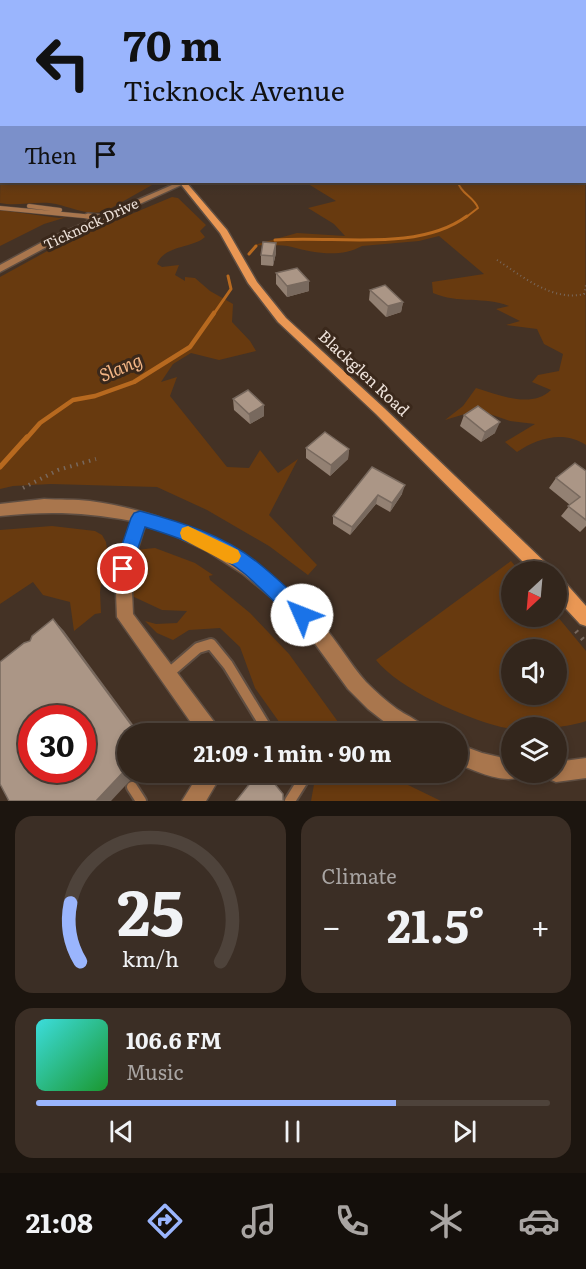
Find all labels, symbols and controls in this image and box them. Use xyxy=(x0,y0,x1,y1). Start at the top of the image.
text: 70 m xyxy=(123,12,222,74)
icon: left xyxy=(24,24,102,102)
text: Ticknock Avenue xyxy=(123,69,345,109)
text: Then xyxy=(24,138,77,171)
icon: arrive xyxy=(89,138,122,171)
street label: Ticknock Drive xyxy=(40,192,141,254)
street label: Blackglen Road xyxy=(314,324,416,421)
water label: Slang xyxy=(95,345,146,388)
pin xyxy=(97,543,148,594)
icon: arrive xyxy=(106,552,139,585)
north arrow xyxy=(501,561,567,627)
map controls xyxy=(501,561,567,783)
position arrow xyxy=(270,583,334,647)
button: sound xyxy=(501,639,567,705)
speed limit sign: 30 xyxy=(18,705,96,783)
button: layers xyxy=(501,717,567,783)
text: 21:09 · 1 min · 90 m xyxy=(194,736,391,769)
text: Climate xyxy=(322,860,397,890)
text: 25 xyxy=(117,863,184,955)
text: 21.5° xyxy=(387,890,485,957)
text: − xyxy=(322,900,341,949)
text: + xyxy=(531,900,550,949)
text: km/h xyxy=(122,942,179,974)
text: 106.6 FM xyxy=(126,1023,222,1056)
text: Music xyxy=(126,1056,183,1086)
icon: previous xyxy=(105,1115,138,1148)
icon: pause xyxy=(276,1115,309,1148)
icon: next xyxy=(448,1115,481,1148)
icon: directions xyxy=(144,1200,186,1242)
icon: music xyxy=(238,1200,280,1242)
icon: phone xyxy=(331,1200,373,1242)
icon: climate xyxy=(425,1200,467,1242)
icon: car xyxy=(518,1200,560,1242)
text: 21:08 xyxy=(26,1201,93,1241)

